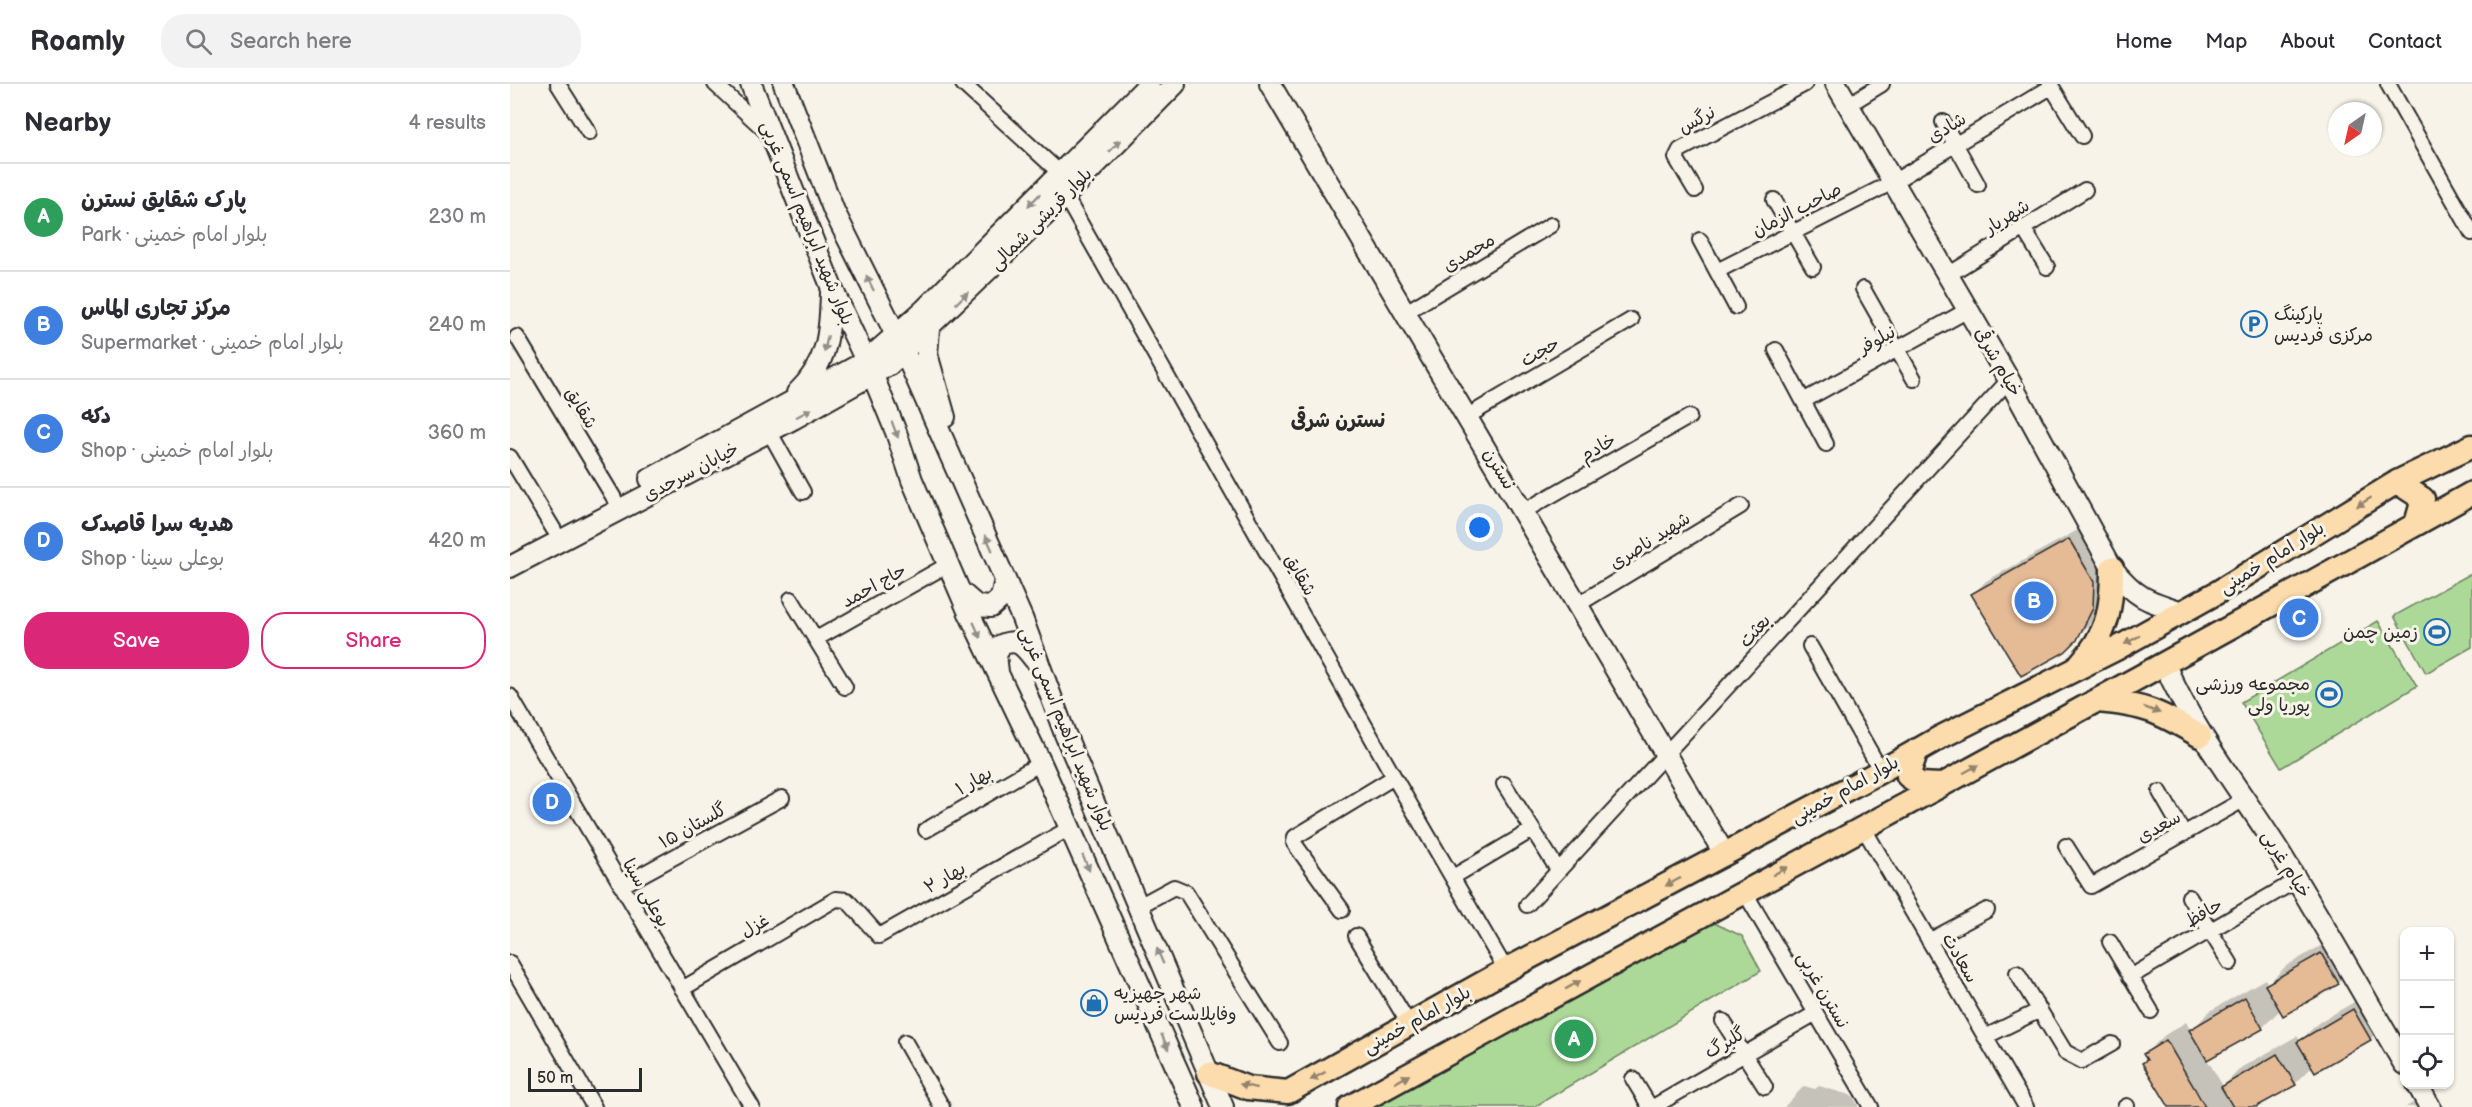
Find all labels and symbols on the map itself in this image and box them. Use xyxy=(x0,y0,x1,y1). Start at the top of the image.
street label: نرگس xyxy=(1675,102,1719,138)
north arrow xyxy=(2328,102,2382,156)
street label: شادی xyxy=(1924,108,1970,148)
street label: بلوار شهید ابراهیم اسمی غربی xyxy=(754,118,858,329)
one-way arrow xyxy=(1108,138,1122,153)
street label: بلوار قریشی شمالی xyxy=(985,163,1097,275)
street label: صاحب الزمان xyxy=(1749,178,1845,242)
one-way arrow xyxy=(1027,192,1041,206)
street label: شهریار xyxy=(1979,195,2033,240)
street label: محمدی xyxy=(1439,229,1499,277)
one-way arrow xyxy=(866,275,875,292)
one-way arrow xyxy=(954,291,968,305)
place label: پارکینگ مرکزی فردیس xyxy=(2274,304,2373,346)
parking icon: پارکینگ مرکزی فردیس xyxy=(2239,309,2269,339)
street label: نیلوفر xyxy=(1853,321,1900,360)
street label: خیام شرقی xyxy=(1967,323,2028,402)
street label: حجت xyxy=(1517,333,1563,371)
one-way arrow xyxy=(821,335,830,354)
street label: شقایق xyxy=(561,384,601,432)
district label: نسترن شرقی xyxy=(1291,406,1385,433)
one-way arrow xyxy=(796,408,813,418)
one-way arrow xyxy=(891,421,900,439)
street label: خادم xyxy=(1576,429,1621,469)
street label: خیابان سرحدی xyxy=(640,438,742,506)
street label: نسترن xyxy=(1478,444,1520,494)
one-way arrow xyxy=(2356,496,2372,507)
street label: شهید ناصری xyxy=(1606,508,1694,574)
your location xyxy=(1465,513,1494,542)
street label: بلوار امام خمینی xyxy=(2216,517,2330,601)
one-way arrow xyxy=(984,534,994,552)
street label: شقایق xyxy=(1280,551,1320,599)
street label: حاج احمد xyxy=(838,560,911,613)
pin: B xyxy=(2014,578,2054,624)
pin: C xyxy=(2280,596,2318,640)
street label: بعثت xyxy=(1735,610,1775,652)
sports icon: زمین چمن xyxy=(2422,617,2452,647)
one-way arrow xyxy=(972,621,981,638)
place label: زمین چمن xyxy=(2343,622,2418,644)
street label: بلوار شهید ابراهیم اسمی غربی xyxy=(1013,624,1117,835)
one-way arrow xyxy=(2123,635,2140,645)
place label: مجموعه ورزشی پوریا ولی xyxy=(2195,674,2310,717)
sports icon: مجموعه ورزشی پوریا ولی xyxy=(2314,679,2344,709)
one-way arrow xyxy=(2143,705,2161,715)
street label: بلوار امام خمینی xyxy=(1787,752,1904,831)
street label: بهار ۱ xyxy=(952,762,996,800)
one-way arrow xyxy=(1962,764,1979,774)
pin: D xyxy=(532,780,572,824)
street label: گلستان ۱۵ xyxy=(655,799,731,853)
street label: سعدی xyxy=(2133,806,2185,848)
street label: خیام غربی xyxy=(2254,826,2315,903)
street label: بوعلی سینا xyxy=(618,855,674,931)
one-way arrow xyxy=(1081,855,1090,872)
street label: بهار ۲ xyxy=(921,858,969,898)
one-way arrow xyxy=(1772,866,1789,876)
one-way arrow xyxy=(1665,877,1682,887)
street label: حافظ xyxy=(2182,894,2226,932)
street label: غزل xyxy=(737,910,773,942)
street label: سعادت xyxy=(1938,930,1982,986)
one-way arrow xyxy=(1155,947,1165,965)
street label: نسترن غربی xyxy=(1793,948,1853,1032)
one-way arrow xyxy=(1564,980,1581,990)
street label: بلوار امام خمینی xyxy=(1359,982,1476,1061)
place label: شهر جهیزیه وفاپلاست فردیس xyxy=(1114,983,1237,1026)
shop icon: شهر جهیزیه وفاپلاست فردیس xyxy=(1079,988,1109,1018)
pin: A xyxy=(1554,1016,1594,1062)
street label: گلبرگ xyxy=(1701,1023,1749,1063)
one-way arrow xyxy=(1161,1033,1170,1050)
scale bar xyxy=(528,1065,642,1092)
one-way arrow xyxy=(1309,1071,1326,1081)
one-way arrow xyxy=(1393,1074,1410,1084)
one-way arrow xyxy=(1239,1081,1257,1091)

